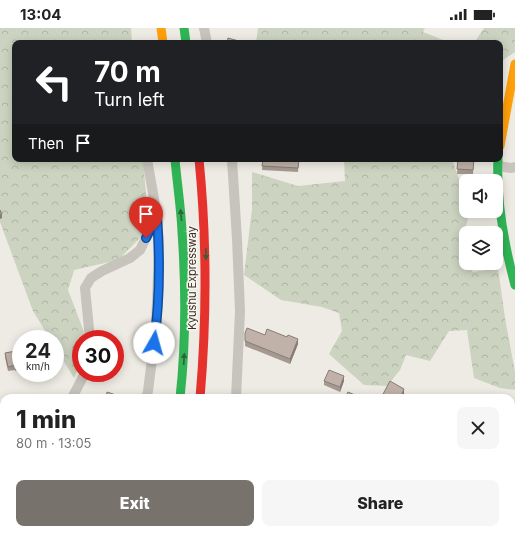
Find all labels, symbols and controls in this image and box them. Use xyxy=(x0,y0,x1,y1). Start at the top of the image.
text: 13:04 xyxy=(20,5,61,24)
text: 70 m xyxy=(94,55,161,89)
icon: left xyxy=(28,56,80,108)
text: Turn left xyxy=(94,89,164,110)
icon: arrive xyxy=(72,132,94,154)
text: Then xyxy=(28,134,64,153)
map controls xyxy=(459,174,503,270)
button: sound xyxy=(459,174,503,218)
pin xyxy=(129,197,163,238)
icon: arrive xyxy=(135,203,157,225)
one-way arrow xyxy=(177,209,184,221)
street label: Kyushu Expressway xyxy=(185,226,199,330)
button: layers xyxy=(459,226,503,270)
one-way arrow xyxy=(203,248,209,261)
position arrow xyxy=(133,322,175,364)
speed limit sign: 30 xyxy=(72,330,124,382)
text: 24 xyxy=(25,339,51,363)
one-way arrow xyxy=(180,353,187,365)
text: km/h xyxy=(26,360,50,372)
text: 1 min xyxy=(16,405,76,434)
button: close xyxy=(457,407,499,449)
text: 80 m · 13:05 xyxy=(16,435,92,451)
button: Exit xyxy=(16,480,254,526)
button: Share xyxy=(262,480,499,526)

